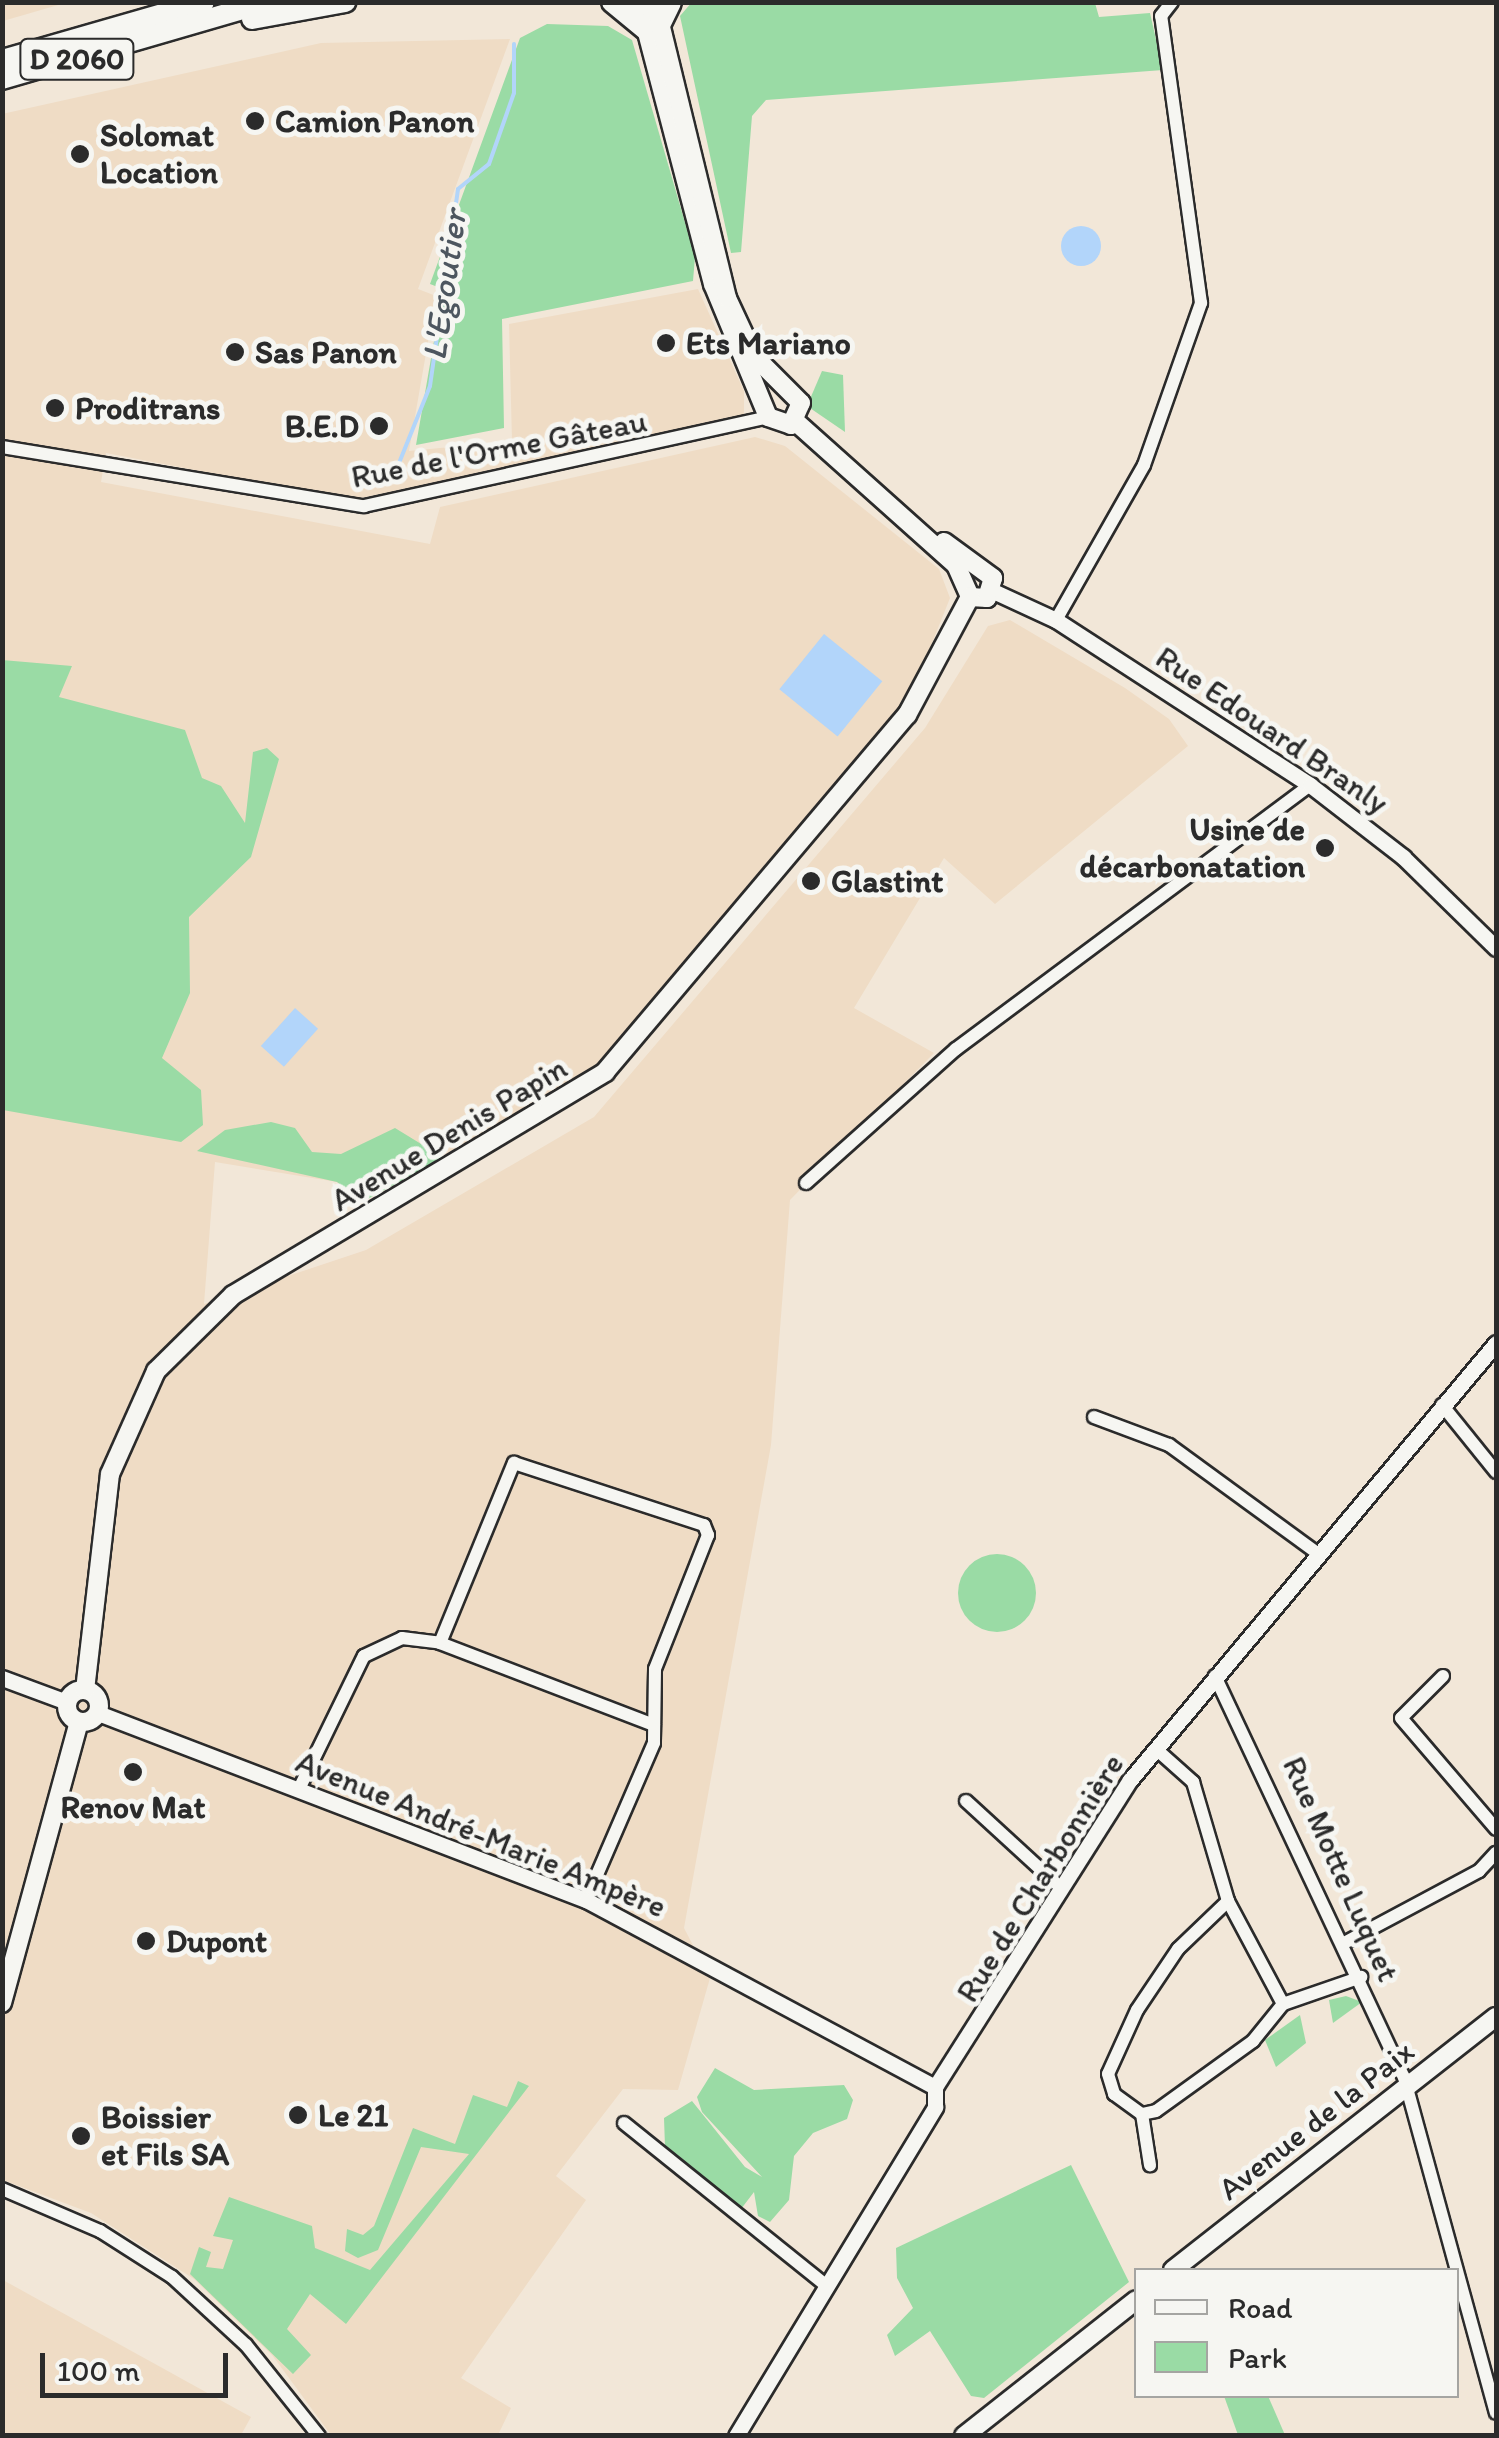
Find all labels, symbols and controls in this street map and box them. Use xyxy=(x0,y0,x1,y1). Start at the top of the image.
road number: D 2060 xyxy=(17,34,137,84)
place label: Camion Panon xyxy=(275,102,473,140)
marker: Camion Panon xyxy=(244,110,266,132)
place label: Solomat Location xyxy=(100,117,218,192)
marker: Solomat Location xyxy=(69,143,91,165)
water label: L'Egoutier xyxy=(413,207,475,363)
place label: Ets Mariano xyxy=(686,324,850,362)
marker: Ets Mariano xyxy=(655,332,677,354)
place label: Sas Panon xyxy=(255,333,396,371)
marker: Sas Panon xyxy=(224,341,246,363)
place label: Proditrans xyxy=(75,389,220,427)
marker: Proditrans xyxy=(44,397,66,419)
street label: Rue de l'Orme Gâteau xyxy=(349,402,649,496)
place label: B.E.D xyxy=(285,407,359,445)
marker: B.E.D xyxy=(368,415,390,437)
street label: Rue Edouard Branly xyxy=(1148,638,1396,822)
place label: Usine de décarbonatation xyxy=(1079,811,1305,886)
marker: Usine de décarbonatation xyxy=(1314,837,1336,859)
place label: Glastint xyxy=(831,862,943,900)
marker: Glastint xyxy=(800,870,822,892)
street label: Avenue Denis Papin xyxy=(324,1049,574,1219)
street label: Avenue André-Marie Ampère xyxy=(290,1742,672,1926)
street label: Rue de Charbonnière xyxy=(948,1747,1132,2009)
street label: Rue Motte Luquet xyxy=(1274,1751,1408,1987)
marker: Renov Mat xyxy=(122,1761,144,1783)
place label: Renov Mat xyxy=(61,1788,205,1826)
place label: Dupont xyxy=(166,1922,267,1960)
marker: Dupont xyxy=(135,1930,157,1952)
street label: Avenue de la Paix xyxy=(1210,2032,1422,2208)
place label: Le 21 xyxy=(318,2096,388,2134)
place label: Boissier et Fils SA xyxy=(101,2099,229,2174)
marker: Le 21 xyxy=(287,2104,309,2126)
marker: Boissier et Fils SA xyxy=(70,2125,92,2147)
legend xyxy=(1134,2268,1459,2398)
text: Road xyxy=(1228,2289,1293,2326)
scale bar xyxy=(45,2333,232,2395)
text: Park xyxy=(1228,2339,1287,2376)
text: 100 m xyxy=(57,2352,140,2389)

